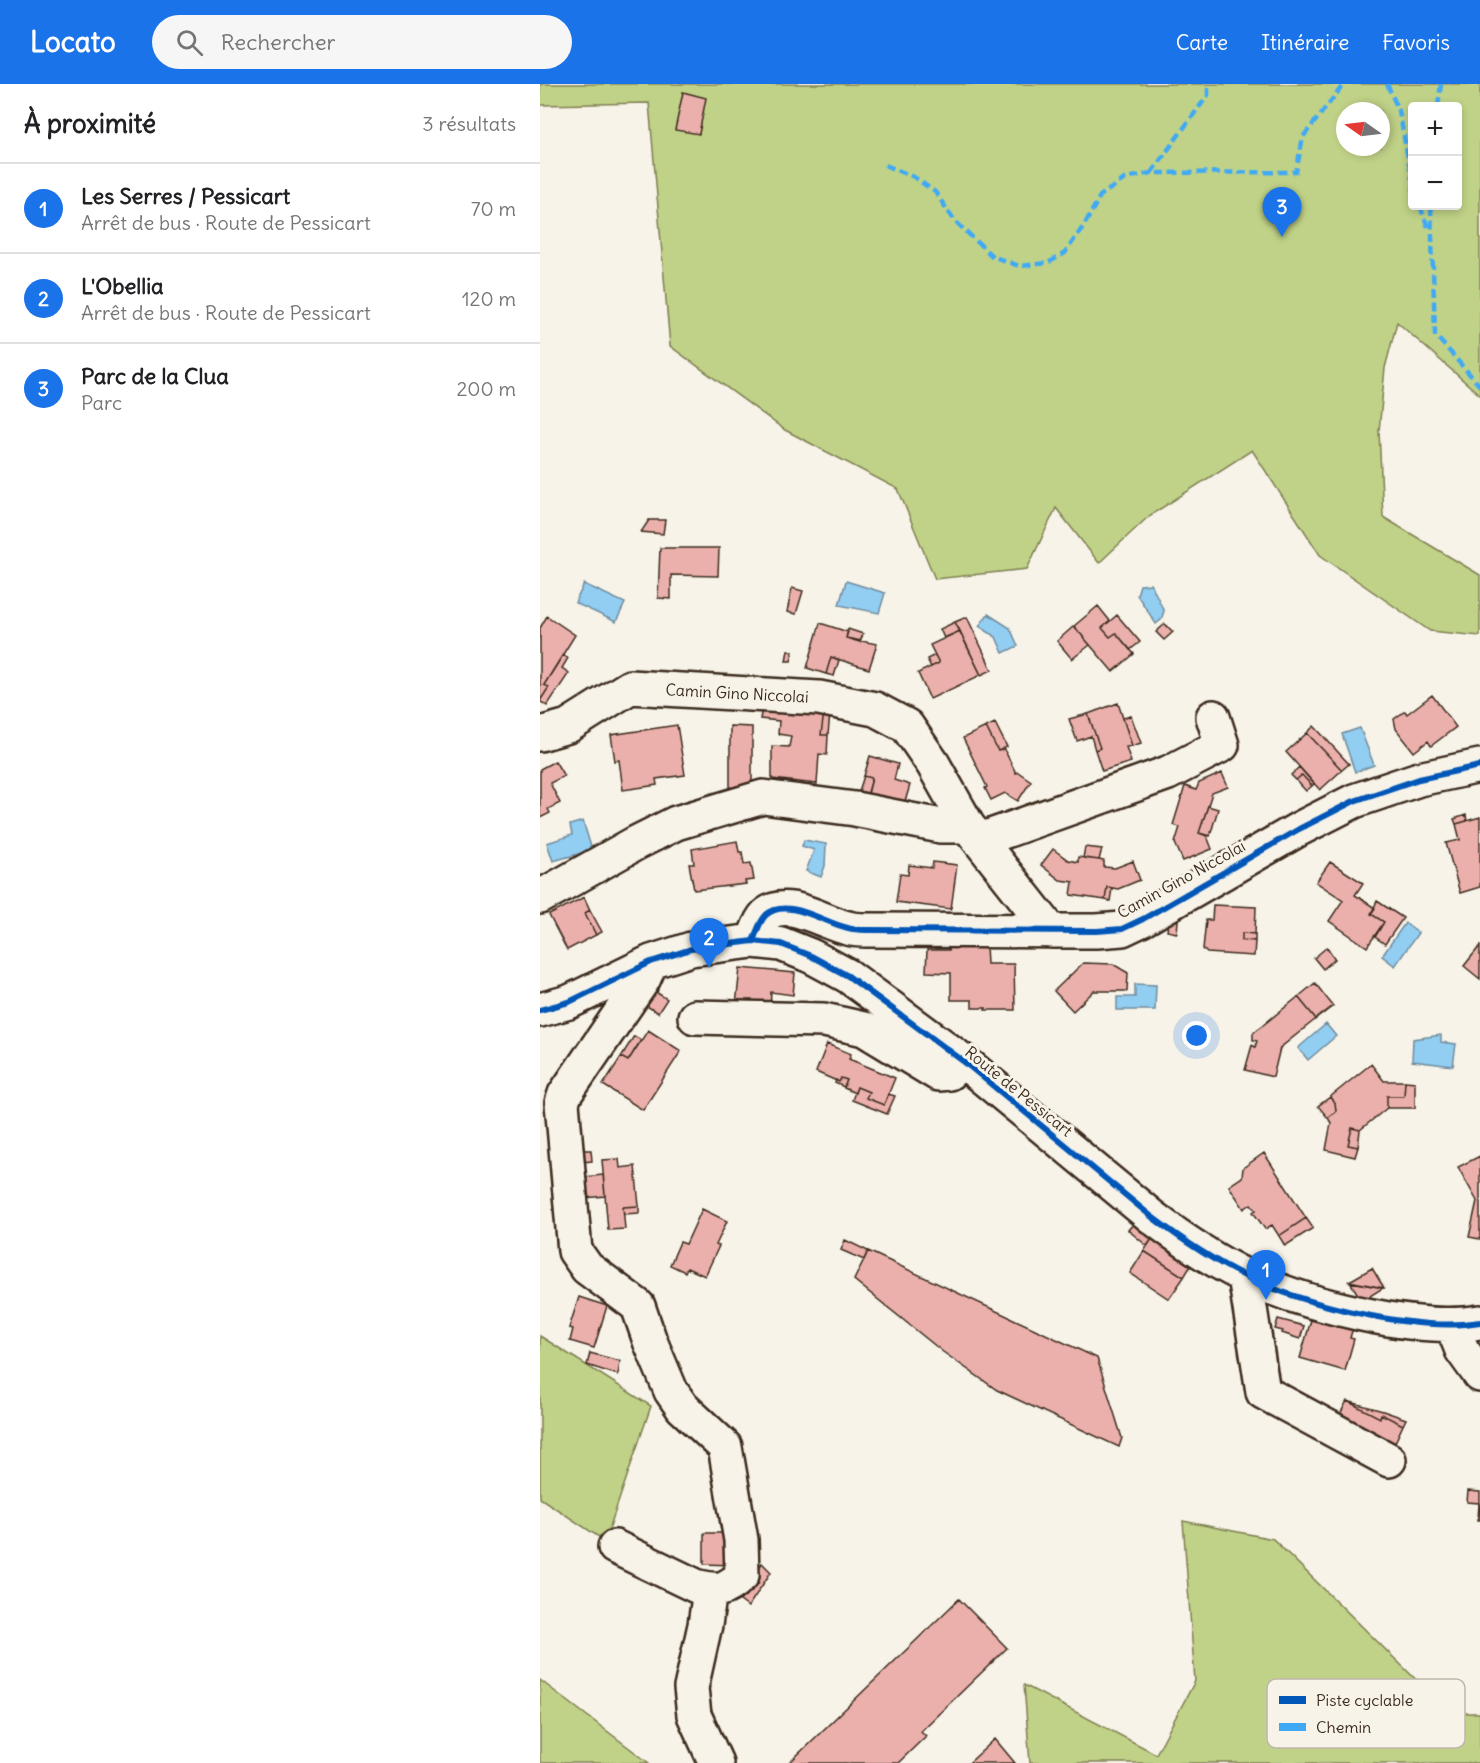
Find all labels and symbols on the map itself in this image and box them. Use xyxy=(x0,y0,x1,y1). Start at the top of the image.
north arrow xyxy=(1336,102,1390,156)
pin: 3 xyxy=(1262,188,1302,237)
street label: Camin Gino Niccolai xyxy=(665,679,809,707)
street label: Camin Gino Niccolai xyxy=(1113,836,1249,922)
pin: 2 xyxy=(690,918,728,968)
your location xyxy=(1182,1021,1211,1050)
street label: Route de Pessicart xyxy=(961,1041,1077,1141)
pin: 1 xyxy=(1246,1250,1286,1300)
legend xyxy=(1267,1679,1465,1748)
text: Piste cyclable xyxy=(1316,1690,1413,1710)
text: Chemin xyxy=(1316,1717,1371,1737)

